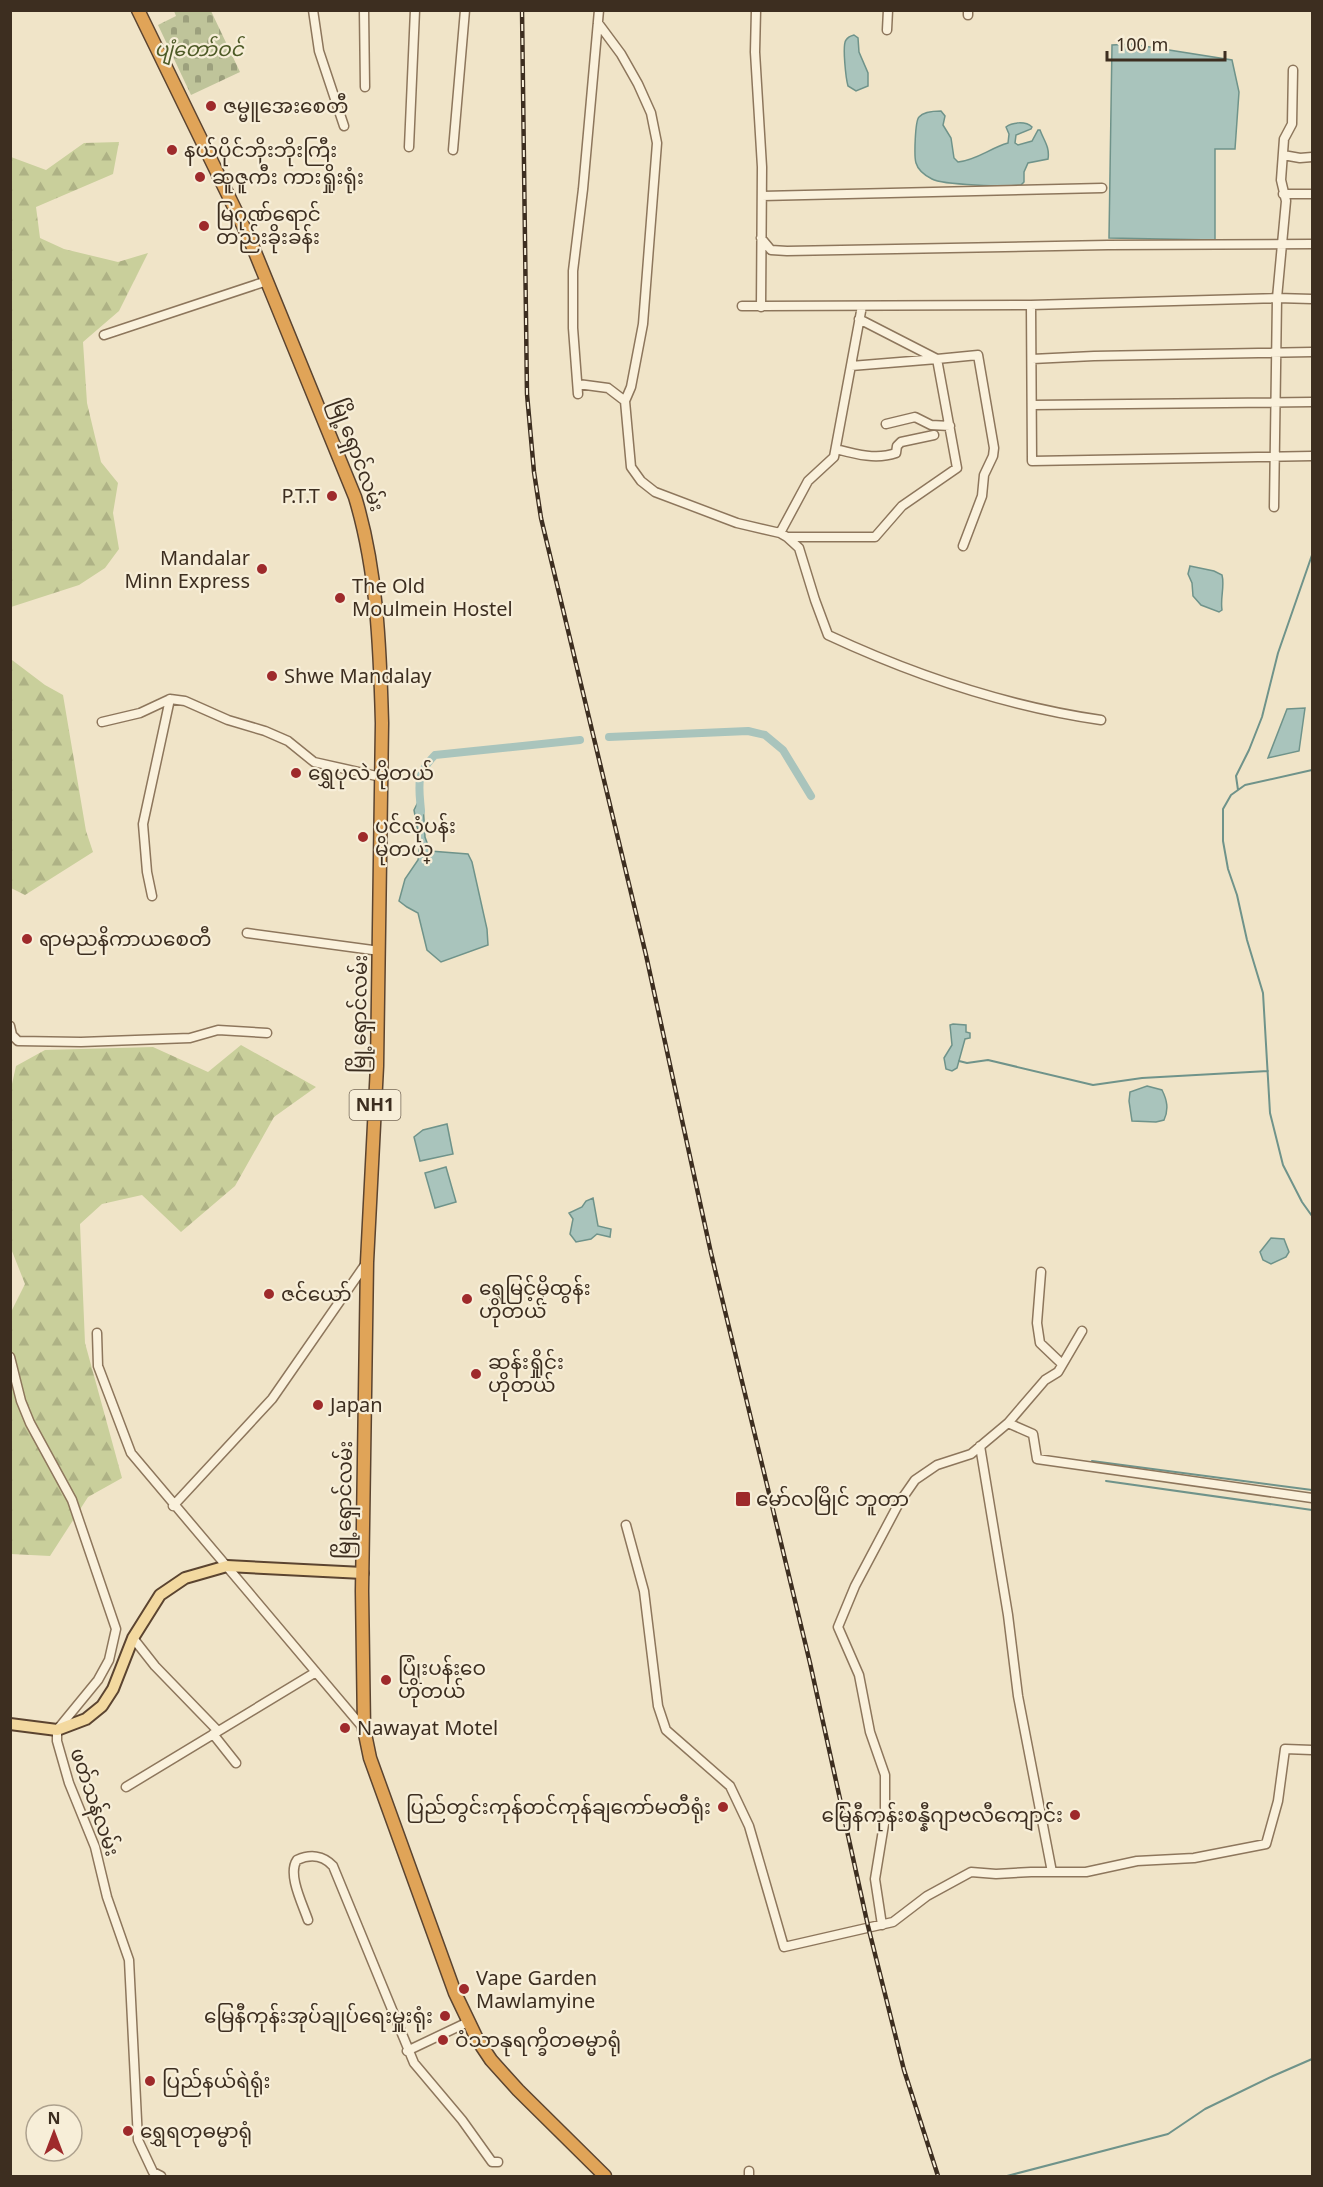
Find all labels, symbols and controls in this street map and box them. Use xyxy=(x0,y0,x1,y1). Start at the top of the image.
scale bar xyxy=(1107,24,1226,62)
text: 100 m xyxy=(1116,27,1168,66)
park label: ပျံတော်ဝင် xyxy=(154,30,245,73)
place label: ဇမ္မူအေးစေတီ xyxy=(223,87,348,130)
marker: ဇမ္မူအေးစေတီ xyxy=(204,99,218,113)
place label: နယ်ပိုင်ဘိုးဘိုးကြီး xyxy=(184,131,337,174)
marker: နယ်ပိုင်ဘိုးဘိုးကြီး xyxy=(165,143,179,157)
place label: ဆူဇူကီး ကားရှိုးရုံး xyxy=(212,158,364,201)
marker: ဆူဇူကီး ကားရှိုးရုံး xyxy=(193,170,207,184)
place label: မြဂုဏ်ရောင် တည်းခိုးခန်း xyxy=(216,195,321,261)
marker: မြဂုဏ်ရောင် တည်းခိုးခန်း xyxy=(197,219,211,233)
street label: မြို့ရှောင်လမ်း xyxy=(315,393,396,519)
place label: P.T.T xyxy=(282,477,320,520)
marker: P.T.T xyxy=(325,489,339,503)
place label: Mandalar Minn Express xyxy=(124,539,250,605)
marker: Mandalar Minn Express xyxy=(255,562,269,576)
place label: The Old Moulmein Hostel xyxy=(352,567,513,633)
marker: The Old Moulmein Hostel xyxy=(333,591,347,605)
place label: Shwe Mandalay xyxy=(284,657,432,700)
marker: Shwe Mandalay xyxy=(265,669,279,683)
place label: ရွှေပုလဲ မိုတယ် xyxy=(308,754,434,797)
marker: ရွှေပုလဲ မိုတယ် xyxy=(289,766,303,780)
place label: ပင်လုံပန်း မိုတယ္ xyxy=(375,807,456,873)
marker: ပင်လုံပန်း မိုတယ္ xyxy=(356,830,370,844)
place label: ရာမညနိကာယစေတီ xyxy=(39,920,211,963)
marker: ရာမညနိကာယစေတီ xyxy=(20,932,34,946)
street label: မြို့ရှောင်လမ်း xyxy=(339,954,384,1074)
road number: NH1 xyxy=(350,1090,400,1120)
place label: ရွှေမြင့်မိုထွန်း ဟိုတယ် xyxy=(479,1269,591,1335)
place label: ဇင်ယော် xyxy=(281,1275,352,1318)
marker: ဇင်ယော် xyxy=(262,1287,276,1301)
marker: ရွှေမြင့်မိုထွန်း ဟိုတယ် xyxy=(460,1292,474,1306)
place label: ဆန်းရှိုင်း ဟိုတယ် xyxy=(488,1343,564,1409)
marker: ဆန်းရှိုင်း ဟိုတယ် xyxy=(469,1367,483,1381)
place label: Japan xyxy=(328,1386,383,1429)
marker: Japan xyxy=(311,1398,325,1412)
street label: မြို့ရှောင်လမ်း xyxy=(324,1440,369,1560)
place label: မော်လမြိုင် ဘူတာ xyxy=(756,1480,909,1523)
marker: မော်လမြိုင် ဘူတာ xyxy=(734,1490,752,1508)
place label: ပြုံးပန်းဝေ ဟိုတယ် xyxy=(398,1649,486,1715)
marker: ပြုံးပန်းဝေ ဟိုတယ် xyxy=(379,1673,393,1687)
place label: Nawayat Motel xyxy=(357,1709,498,1752)
marker: Nawayat Motel xyxy=(338,1721,352,1735)
street label: ဖတ်သန်လမ်း xyxy=(54,1742,131,1863)
place label: ပြည်တွင်းကုန်တင်ကုန်ချကော်မတီရုံး xyxy=(406,1788,711,1831)
place label: မြေနီကုန်းစန္နီဂျာဗလီကျောင်း xyxy=(822,1796,1063,1839)
marker: ပြည်တွင်းကုန်တင်ကုန်ချကော်မတီရုံး xyxy=(716,1800,730,1814)
marker: မြေနီကုန်းစန္နီဂျာဗလီကျောင်း xyxy=(1068,1808,1082,1822)
place label: Vape Garden Mawlamyine xyxy=(476,1959,597,2025)
marker: Vape Garden Mawlamyine xyxy=(457,1982,471,1996)
place label: မြေနီကုန်းအုပ်ချုပ်ရေးမှူးရုံး xyxy=(204,1997,433,2040)
marker: မြေနီကုန်းအုပ်ချုပ်ရေးမှူးရုံး xyxy=(438,2009,452,2023)
place label: ဝံသာနုရက္ခိတဓမ္မာရုံ xyxy=(455,2021,621,2064)
marker: ဝံသာနုရက္ခိတဓမ္မာရုံ xyxy=(436,2033,450,2047)
place label: ပြည်နယ်ရဲရုံး xyxy=(162,2062,270,2105)
marker: ပြည်နယ်ရဲရုံး xyxy=(143,2074,157,2088)
north arrow xyxy=(24,2103,84,2163)
text: N xyxy=(47,2103,61,2138)
place label: ရွှေရတုဓမ္မာရုံ xyxy=(140,2112,252,2155)
marker: ရွှေရတုဓမ္မာရုံ xyxy=(121,2124,135,2138)

